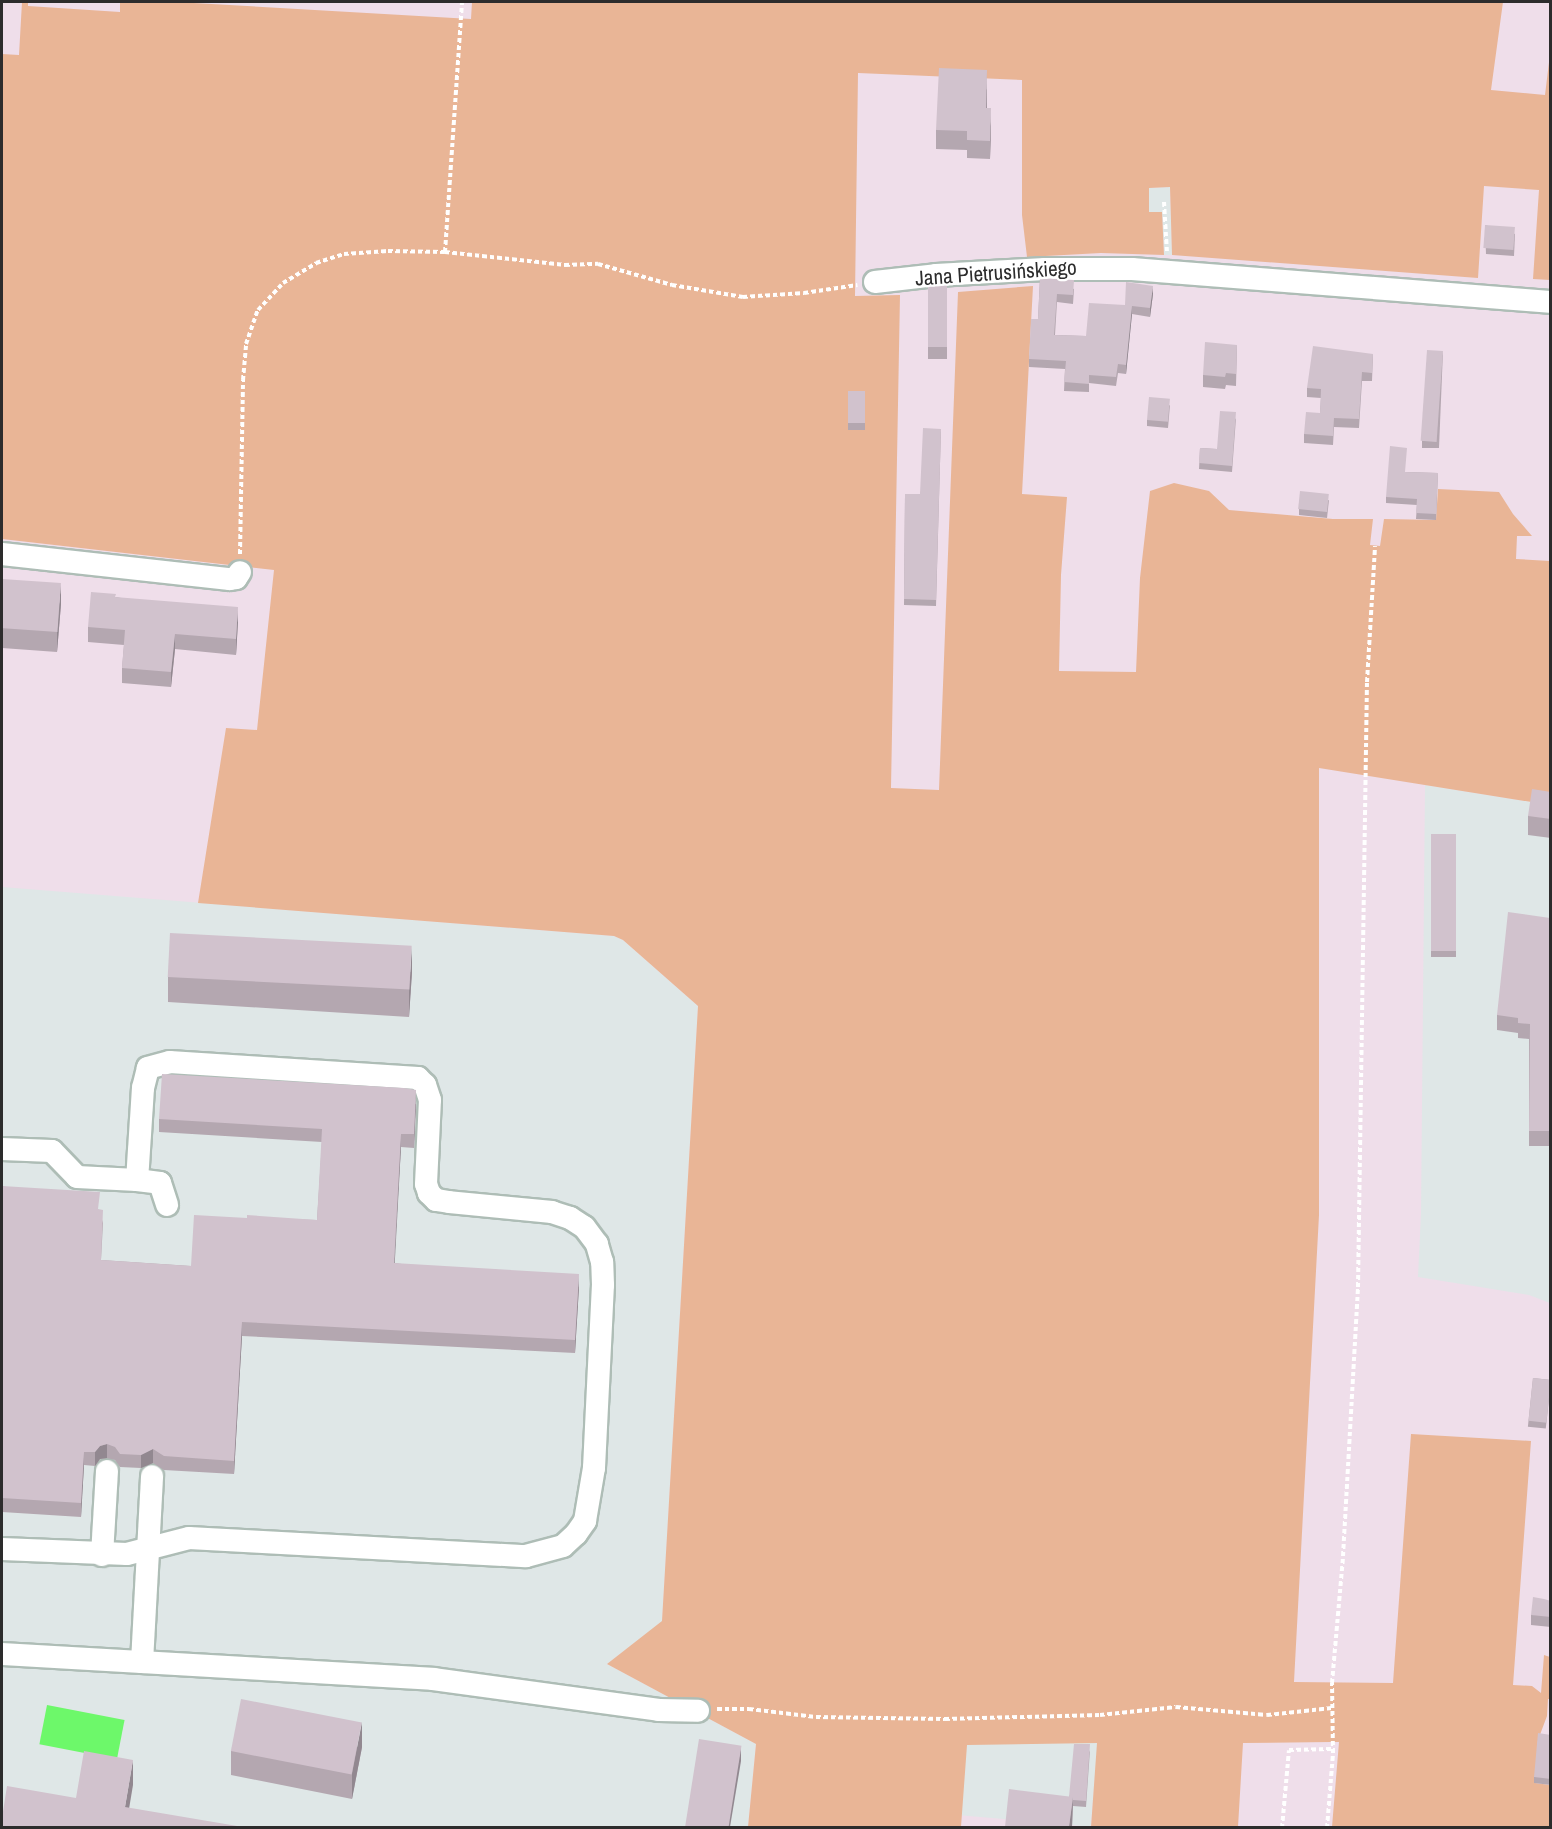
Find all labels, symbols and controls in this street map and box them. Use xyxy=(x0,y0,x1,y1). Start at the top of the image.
street label: Jana Pietrusińskiego xyxy=(914,255,1078,291)

